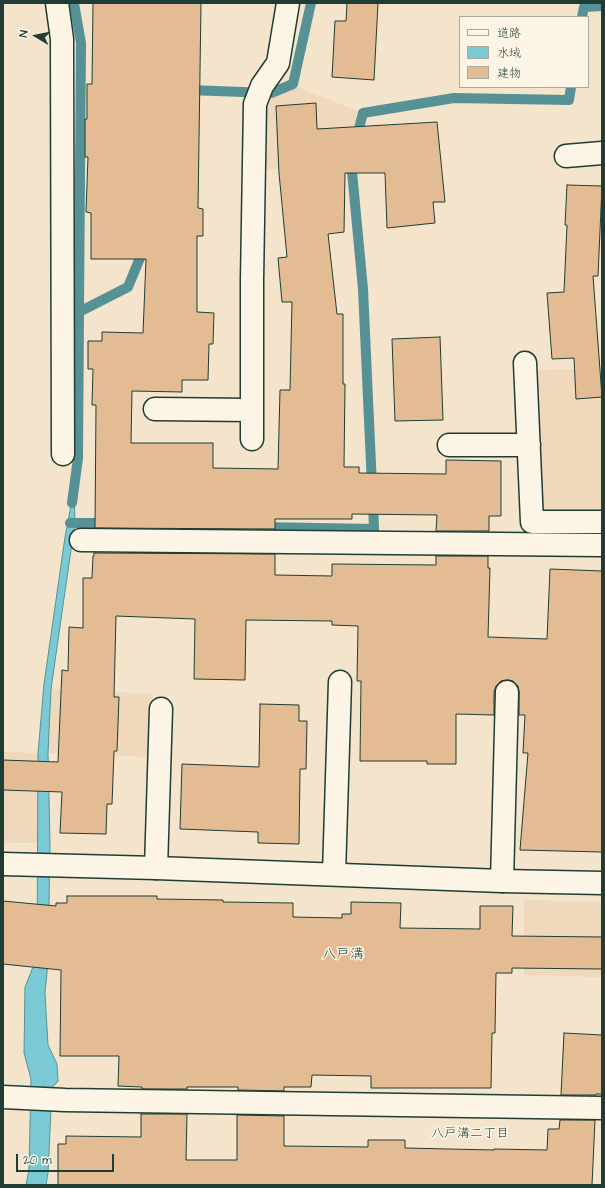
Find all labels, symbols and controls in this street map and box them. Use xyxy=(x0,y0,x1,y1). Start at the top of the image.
north arrow xyxy=(16,16,56,56)
legend xyxy=(459,16,589,88)
text: 道路 xyxy=(497,25,521,42)
text: N xyxy=(16,29,32,39)
text: 水域 xyxy=(497,45,521,62)
text: 建物 xyxy=(497,65,521,82)
district label: 八戸溝 xyxy=(322,947,364,963)
district label: 八戸溝二丁目 xyxy=(431,1126,509,1142)
scale bar xyxy=(18,1146,116,1172)
text: 20 m xyxy=(23,1152,52,1169)

